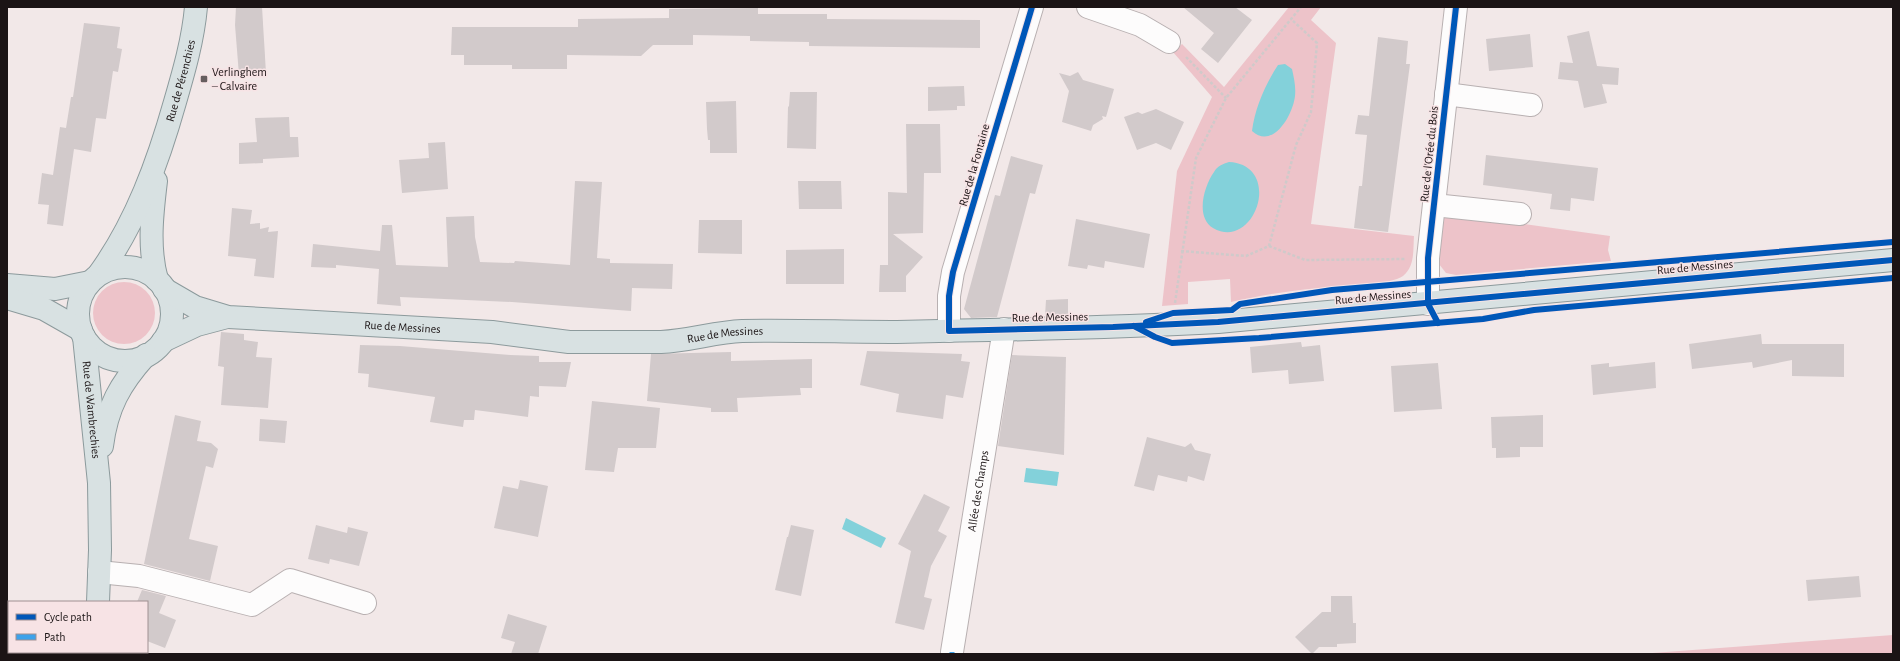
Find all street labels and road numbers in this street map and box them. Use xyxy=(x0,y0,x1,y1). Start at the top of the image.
street label: Rue de Pérenchies xyxy=(164,39,197,123)
street label: Rue de l'Orée du Bois xyxy=(1418,105,1440,203)
street label: Rue de la Fontaine xyxy=(957,122,991,208)
street label: Rue de Messines xyxy=(1656,258,1734,276)
street label: Rue de Messines xyxy=(1334,288,1412,306)
street label: Rue de Messines xyxy=(1012,310,1088,324)
street label: Rue de Messines xyxy=(364,319,441,335)
street label: Rue de Messines xyxy=(686,325,763,345)
street label: Rue de Wambrechies xyxy=(80,360,102,459)
street label: Allée des Champs xyxy=(965,450,990,533)

